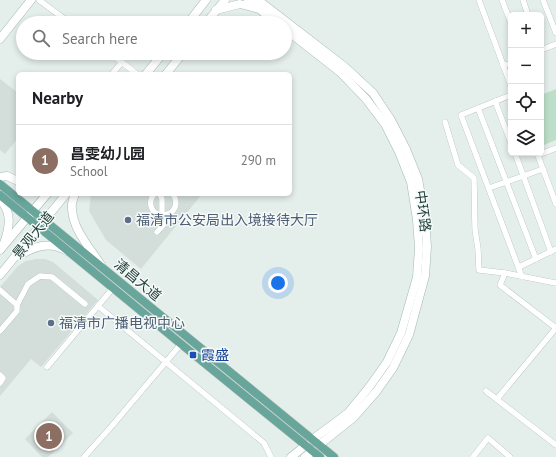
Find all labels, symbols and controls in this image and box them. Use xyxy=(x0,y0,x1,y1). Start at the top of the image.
map controls xyxy=(508,12,544,156)
button: + xyxy=(508,12,544,48)
search box xyxy=(16,16,292,60)
icon: search xyxy=(30,27,52,49)
text: Search here xyxy=(62,29,138,48)
button: − xyxy=(508,48,544,84)
button: locate xyxy=(508,84,544,120)
text: Nearby xyxy=(32,87,83,109)
button: layers xyxy=(508,120,544,156)
text: 昌雯幼儿园 xyxy=(70,144,145,163)
text: 1 xyxy=(41,152,49,169)
text: 290 m xyxy=(241,152,276,169)
text: School xyxy=(70,163,108,180)
street label: 中环路 xyxy=(411,189,435,233)
street label: 景观大道 xyxy=(8,208,58,262)
place label: 福清市公安局出入境接待大厅 xyxy=(136,211,318,229)
marker: 福清市公安局出入境接待大厅 xyxy=(123,215,133,225)
street label: 清昌大道 xyxy=(111,255,165,305)
your location xyxy=(268,273,288,293)
place label: 福清市广播电视中心 xyxy=(59,314,185,332)
marker: 福清市广播电视中心 xyxy=(46,318,56,328)
place label: 霞盛 xyxy=(201,346,229,364)
marker: 霞盛 xyxy=(188,350,198,360)
pin: 1 xyxy=(36,421,62,451)

